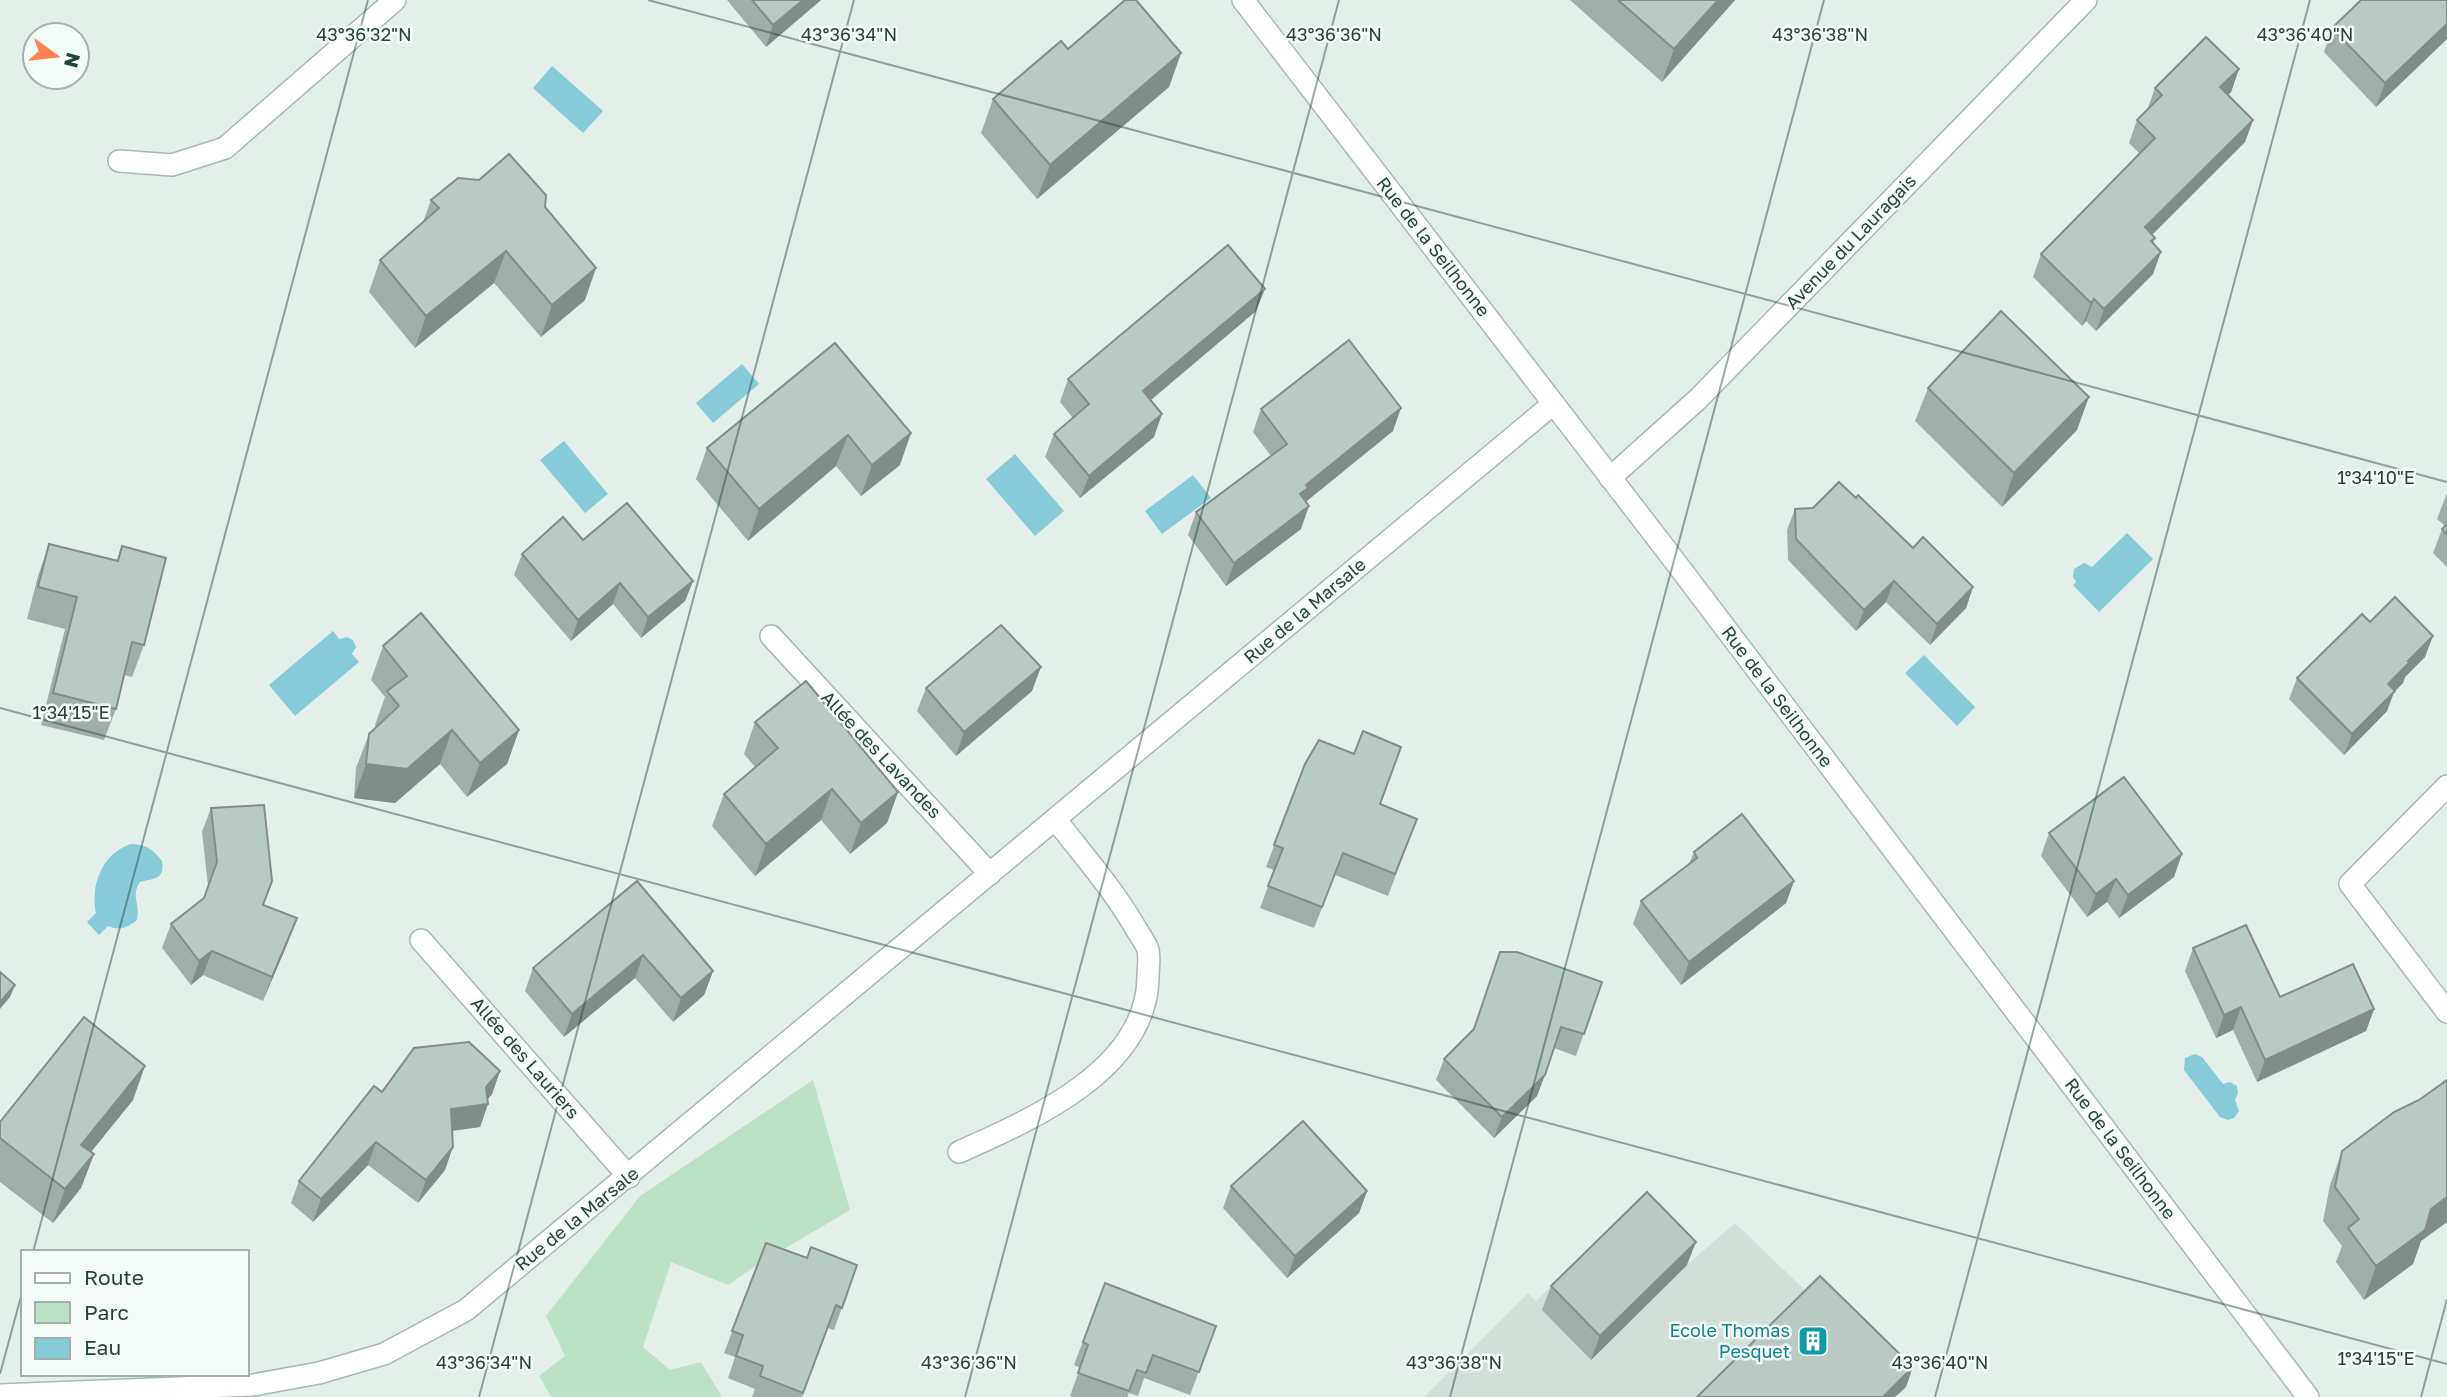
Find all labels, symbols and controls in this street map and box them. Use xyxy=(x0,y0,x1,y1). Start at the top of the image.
north arrow xyxy=(21,21,91,91)
text: 43°36'32"N xyxy=(316,23,412,45)
text: 43°36'34"N xyxy=(801,23,897,45)
text: 43°36'36"N xyxy=(1286,23,1382,45)
text: 43°36'38"N xyxy=(1772,23,1868,45)
text: 43°36'40"N xyxy=(2257,23,2353,45)
text: N xyxy=(60,51,86,70)
street label: Avenue du Lauragais xyxy=(1780,169,1920,313)
street label: Rue de la Seilhonne xyxy=(1372,172,1495,321)
text: 1°34'10"E xyxy=(2337,466,2415,488)
street label: Rue de la Marsale xyxy=(1239,553,1370,668)
street label: Rue de la Seilhonne xyxy=(1718,621,1838,771)
street label: Allée des Lavandes xyxy=(817,686,946,823)
text: 1°34'15"E xyxy=(33,701,109,723)
street label: Allée des Lauriers xyxy=(467,992,585,1123)
street label: Rue de la Seilhonne xyxy=(2061,1073,2181,1223)
street label: Rue de la Marsale xyxy=(510,1162,643,1275)
legend xyxy=(21,1250,248,1376)
text: Route xyxy=(84,1264,144,1290)
text: Parc xyxy=(84,1299,129,1325)
place label: Ecole Thomas Pesquet xyxy=(1669,1319,1790,1362)
building icon: Ecole Thomas Pesquet xyxy=(1796,1324,1830,1358)
text: Eau xyxy=(84,1334,121,1360)
text: 1°34'15"E xyxy=(2338,1347,2414,1369)
text: 43°36'34"N xyxy=(436,1351,532,1373)
text: 43°36'36"N xyxy=(921,1351,1017,1373)
text: 43°36'38"N xyxy=(1406,1351,1502,1373)
text: 43°36'40"N xyxy=(1892,1351,1988,1373)

